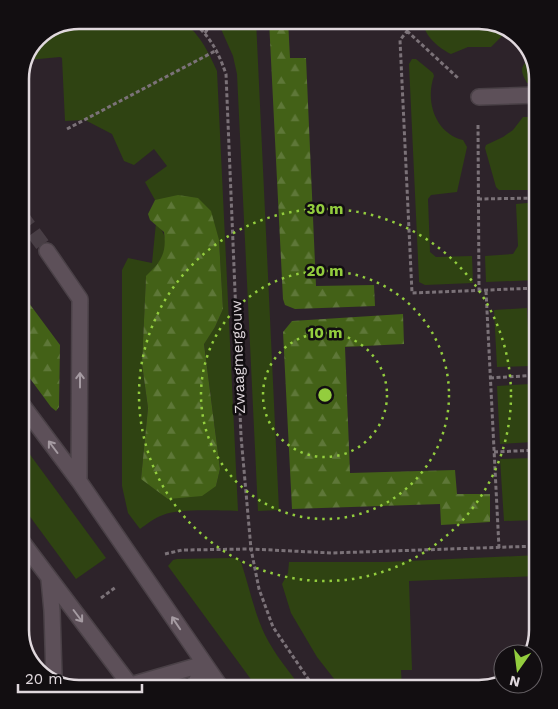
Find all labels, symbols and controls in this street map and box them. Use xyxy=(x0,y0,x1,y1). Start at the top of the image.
text: 30 m xyxy=(307,200,343,218)
text: 20 m xyxy=(306,262,344,280)
street label: Zwaagmergouw xyxy=(227,299,249,414)
text: 10 m xyxy=(308,324,342,342)
one-way arrow xyxy=(75,372,85,388)
centre of rings xyxy=(316,386,334,404)
one-way arrow xyxy=(48,441,59,454)
one-way arrow xyxy=(73,609,83,623)
one-way arrow xyxy=(171,617,181,631)
north arrow xyxy=(493,644,543,694)
scale bar xyxy=(18,662,141,694)
text: 20 m xyxy=(25,670,63,688)
text: N xyxy=(508,673,522,691)

